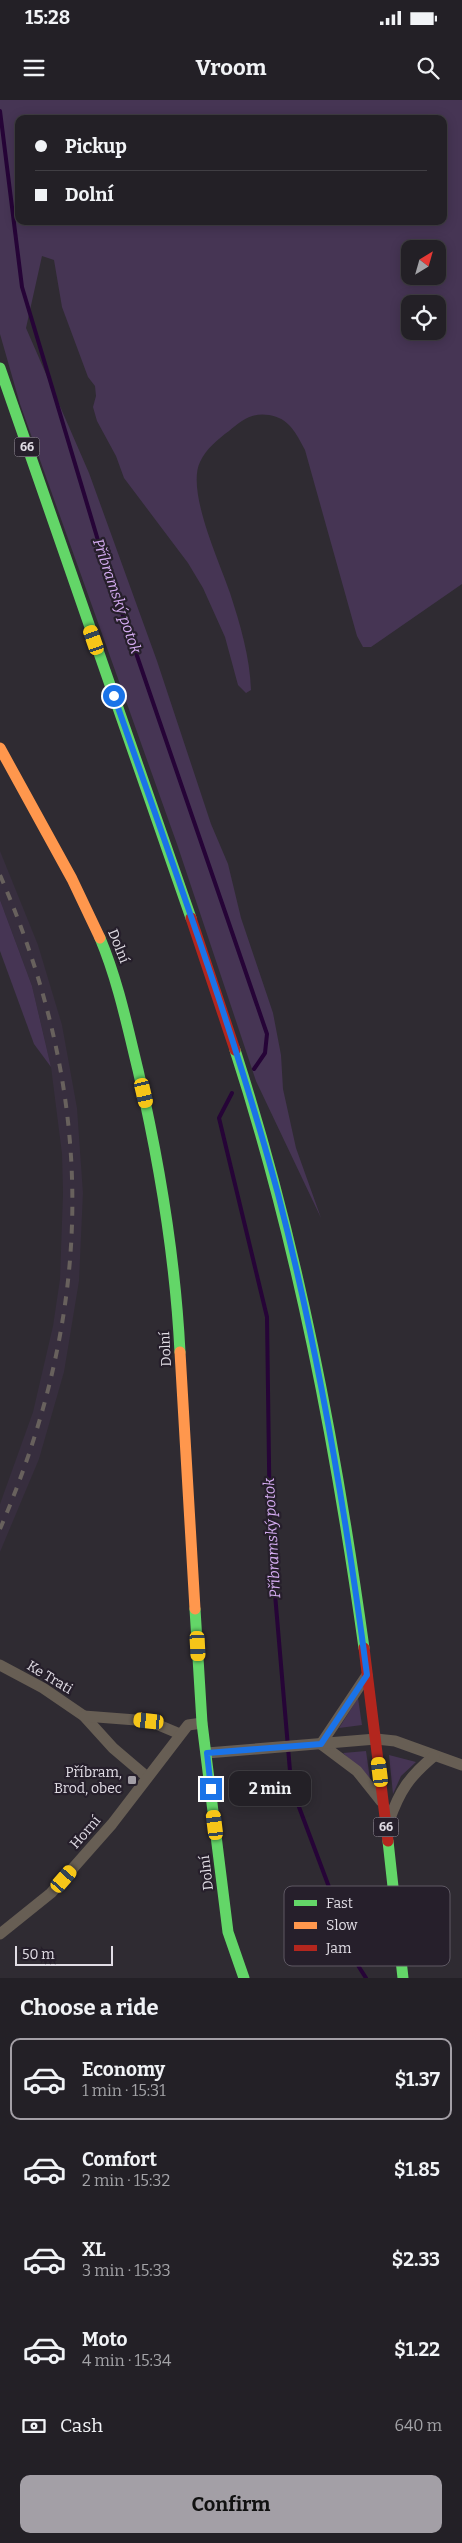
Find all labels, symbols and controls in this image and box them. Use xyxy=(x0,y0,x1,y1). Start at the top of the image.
text: 15:28 xyxy=(25,6,70,29)
icon: menu xyxy=(20,54,48,82)
text: Vroom xyxy=(195,54,267,81)
icon: search xyxy=(414,54,442,82)
text: Pickup xyxy=(65,135,127,158)
text: Dolní xyxy=(65,183,114,206)
north arrow xyxy=(401,240,446,285)
map controls xyxy=(401,240,446,340)
button: locate xyxy=(401,295,446,340)
road number: 66 xyxy=(15,438,40,457)
water label: Příbramský potok xyxy=(89,536,145,657)
car xyxy=(82,623,105,657)
route start xyxy=(103,685,125,707)
street label: Dolní xyxy=(104,927,133,966)
car xyxy=(133,1077,154,1109)
street label: Dolní xyxy=(156,1330,175,1367)
water label: Příbramský potok xyxy=(260,1476,284,1599)
car xyxy=(189,1631,206,1661)
street label: Ke Trati xyxy=(24,1657,76,1698)
car xyxy=(133,1712,164,1730)
car xyxy=(370,1756,389,1788)
place label: Příbram, Brod, obec xyxy=(54,1764,122,1797)
callout: 2 min xyxy=(228,1772,311,1806)
marker: Příbram, Brod, obec xyxy=(126,1774,138,1786)
route end xyxy=(200,1778,222,1800)
text: 2 min xyxy=(249,1779,291,1798)
car xyxy=(205,1809,224,1841)
street label: Horní xyxy=(66,1812,105,1852)
road number: 66 xyxy=(374,1818,398,1836)
street label: Dolní xyxy=(196,1854,217,1891)
car xyxy=(48,1863,79,1895)
legend xyxy=(284,1886,450,1966)
text: Fast xyxy=(326,1895,353,1912)
text: Slow xyxy=(326,1917,358,1934)
text: Jam xyxy=(325,1940,352,1957)
scale bar xyxy=(15,1943,112,1966)
text: 50 m xyxy=(22,1946,55,1963)
text: Choose a ride xyxy=(20,1994,159,2021)
icon: car xyxy=(22,2057,67,2102)
text: Economy xyxy=(82,2058,165,2081)
text: $1.37 xyxy=(395,2068,440,2091)
text: 1 min · 15:31 xyxy=(82,2081,166,2100)
icon: car xyxy=(22,2147,67,2192)
text: Comfort xyxy=(82,2148,157,2171)
text: $1.85 xyxy=(394,2158,440,2181)
text: 2 min · 15:32 xyxy=(82,2171,170,2190)
icon: car xyxy=(22,2237,67,2282)
text: XL xyxy=(82,2238,106,2261)
text: $2.33 xyxy=(392,2248,440,2271)
text: 3 min · 15:33 xyxy=(82,2261,171,2280)
icon: car xyxy=(22,2327,67,2372)
text: Moto xyxy=(82,2328,128,2351)
text: $1.22 xyxy=(394,2338,440,2361)
text: 4 min · 15:34 xyxy=(82,2351,171,2370)
icon: cash xyxy=(20,2412,48,2440)
text: Cash xyxy=(60,2414,103,2437)
text: 640 m xyxy=(394,2416,442,2435)
button: Confirm xyxy=(20,2475,442,2533)

